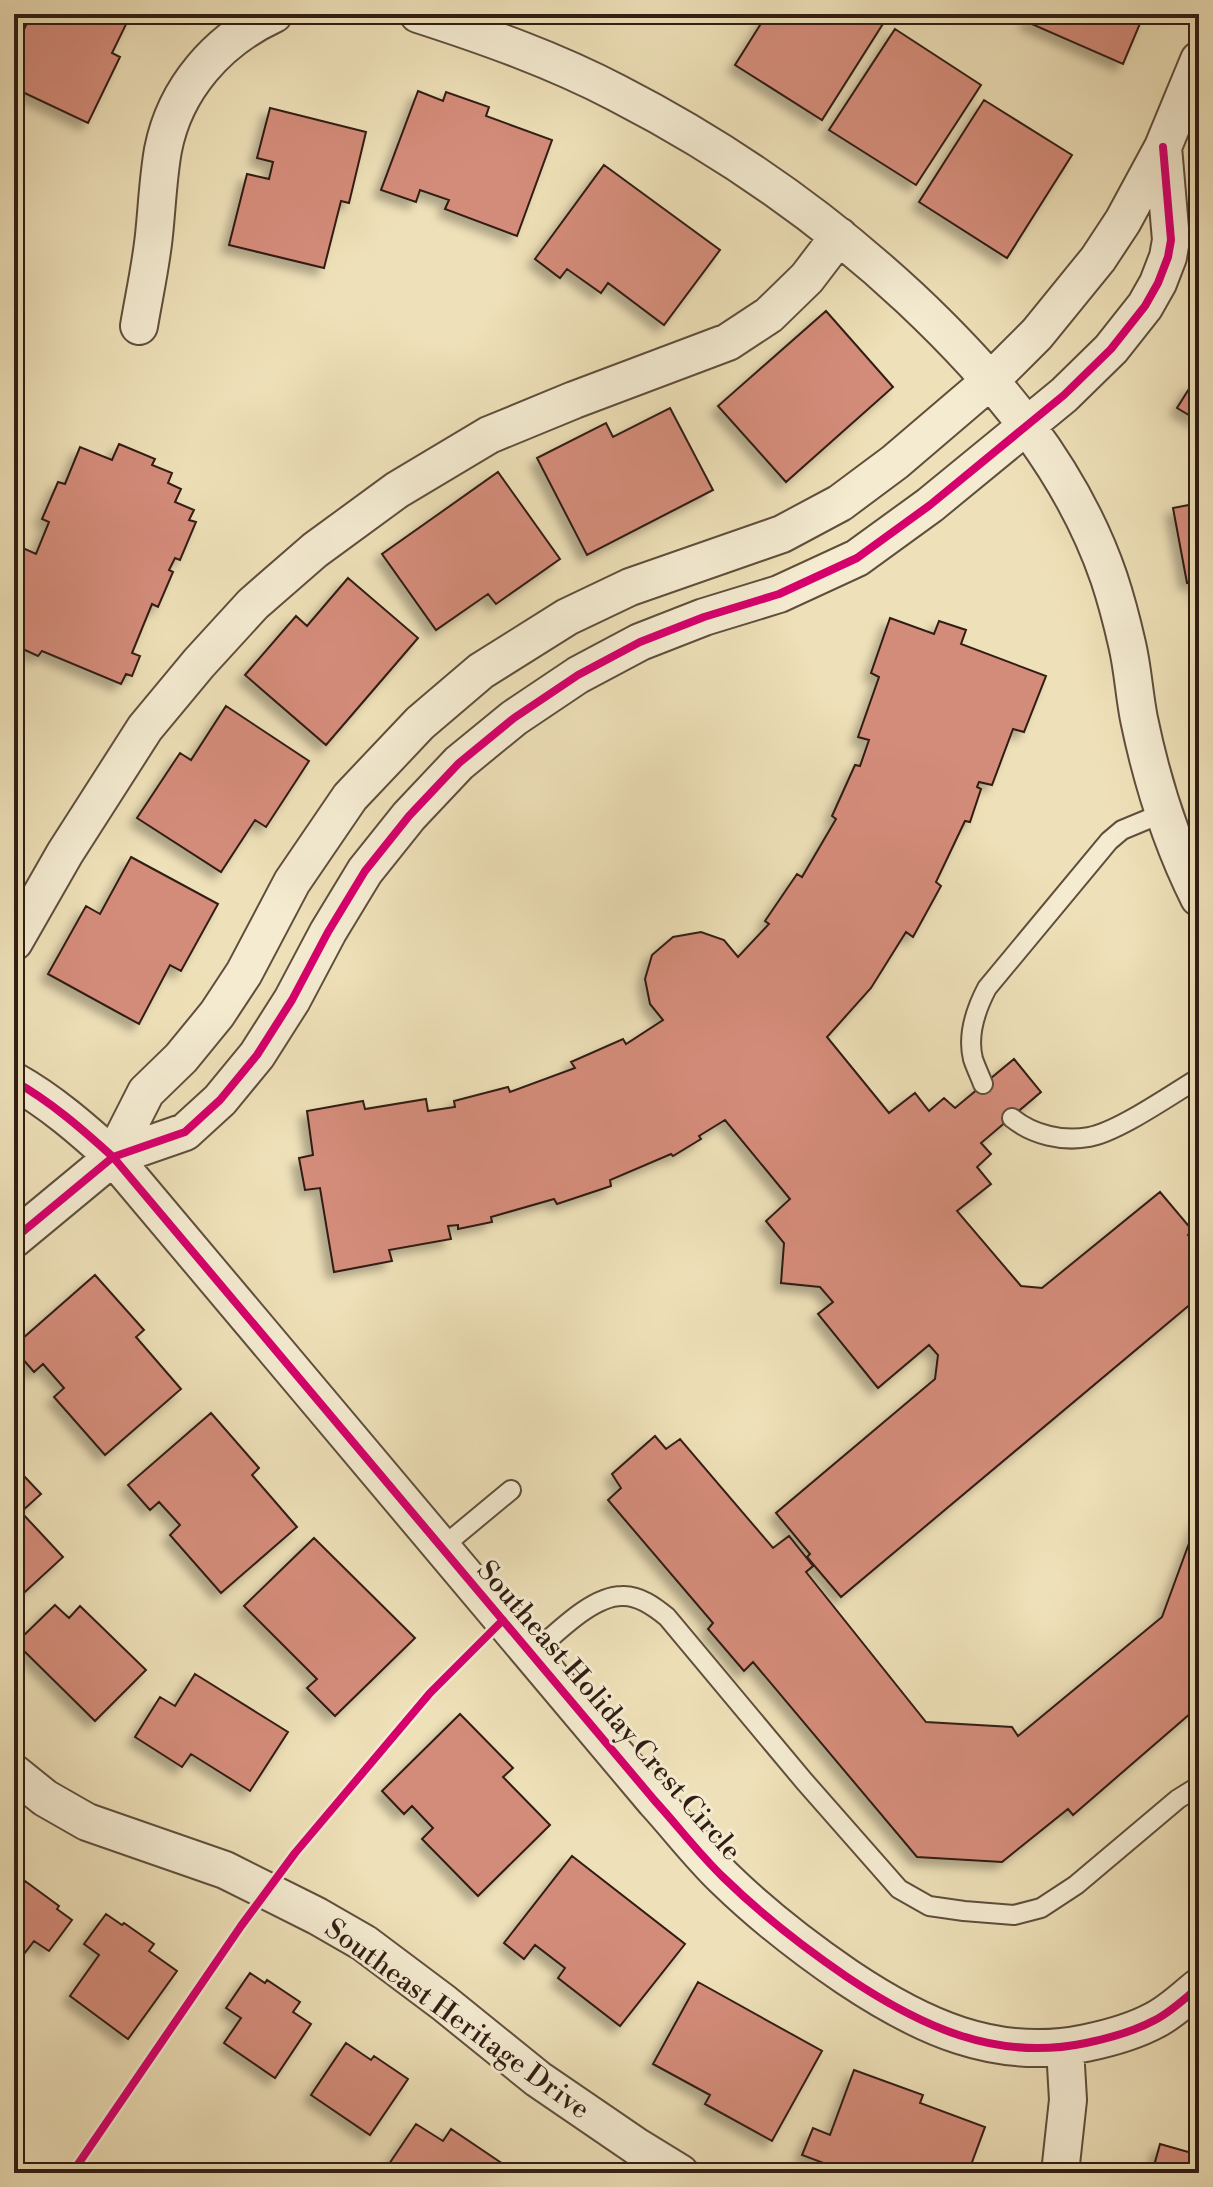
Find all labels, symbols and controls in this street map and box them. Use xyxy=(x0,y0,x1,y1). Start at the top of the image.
street label: Southeast Holiday Crest Circle xyxy=(469,1554,749,1868)
street label: Southeast Heritage Drive xyxy=(318,1911,597,2127)

